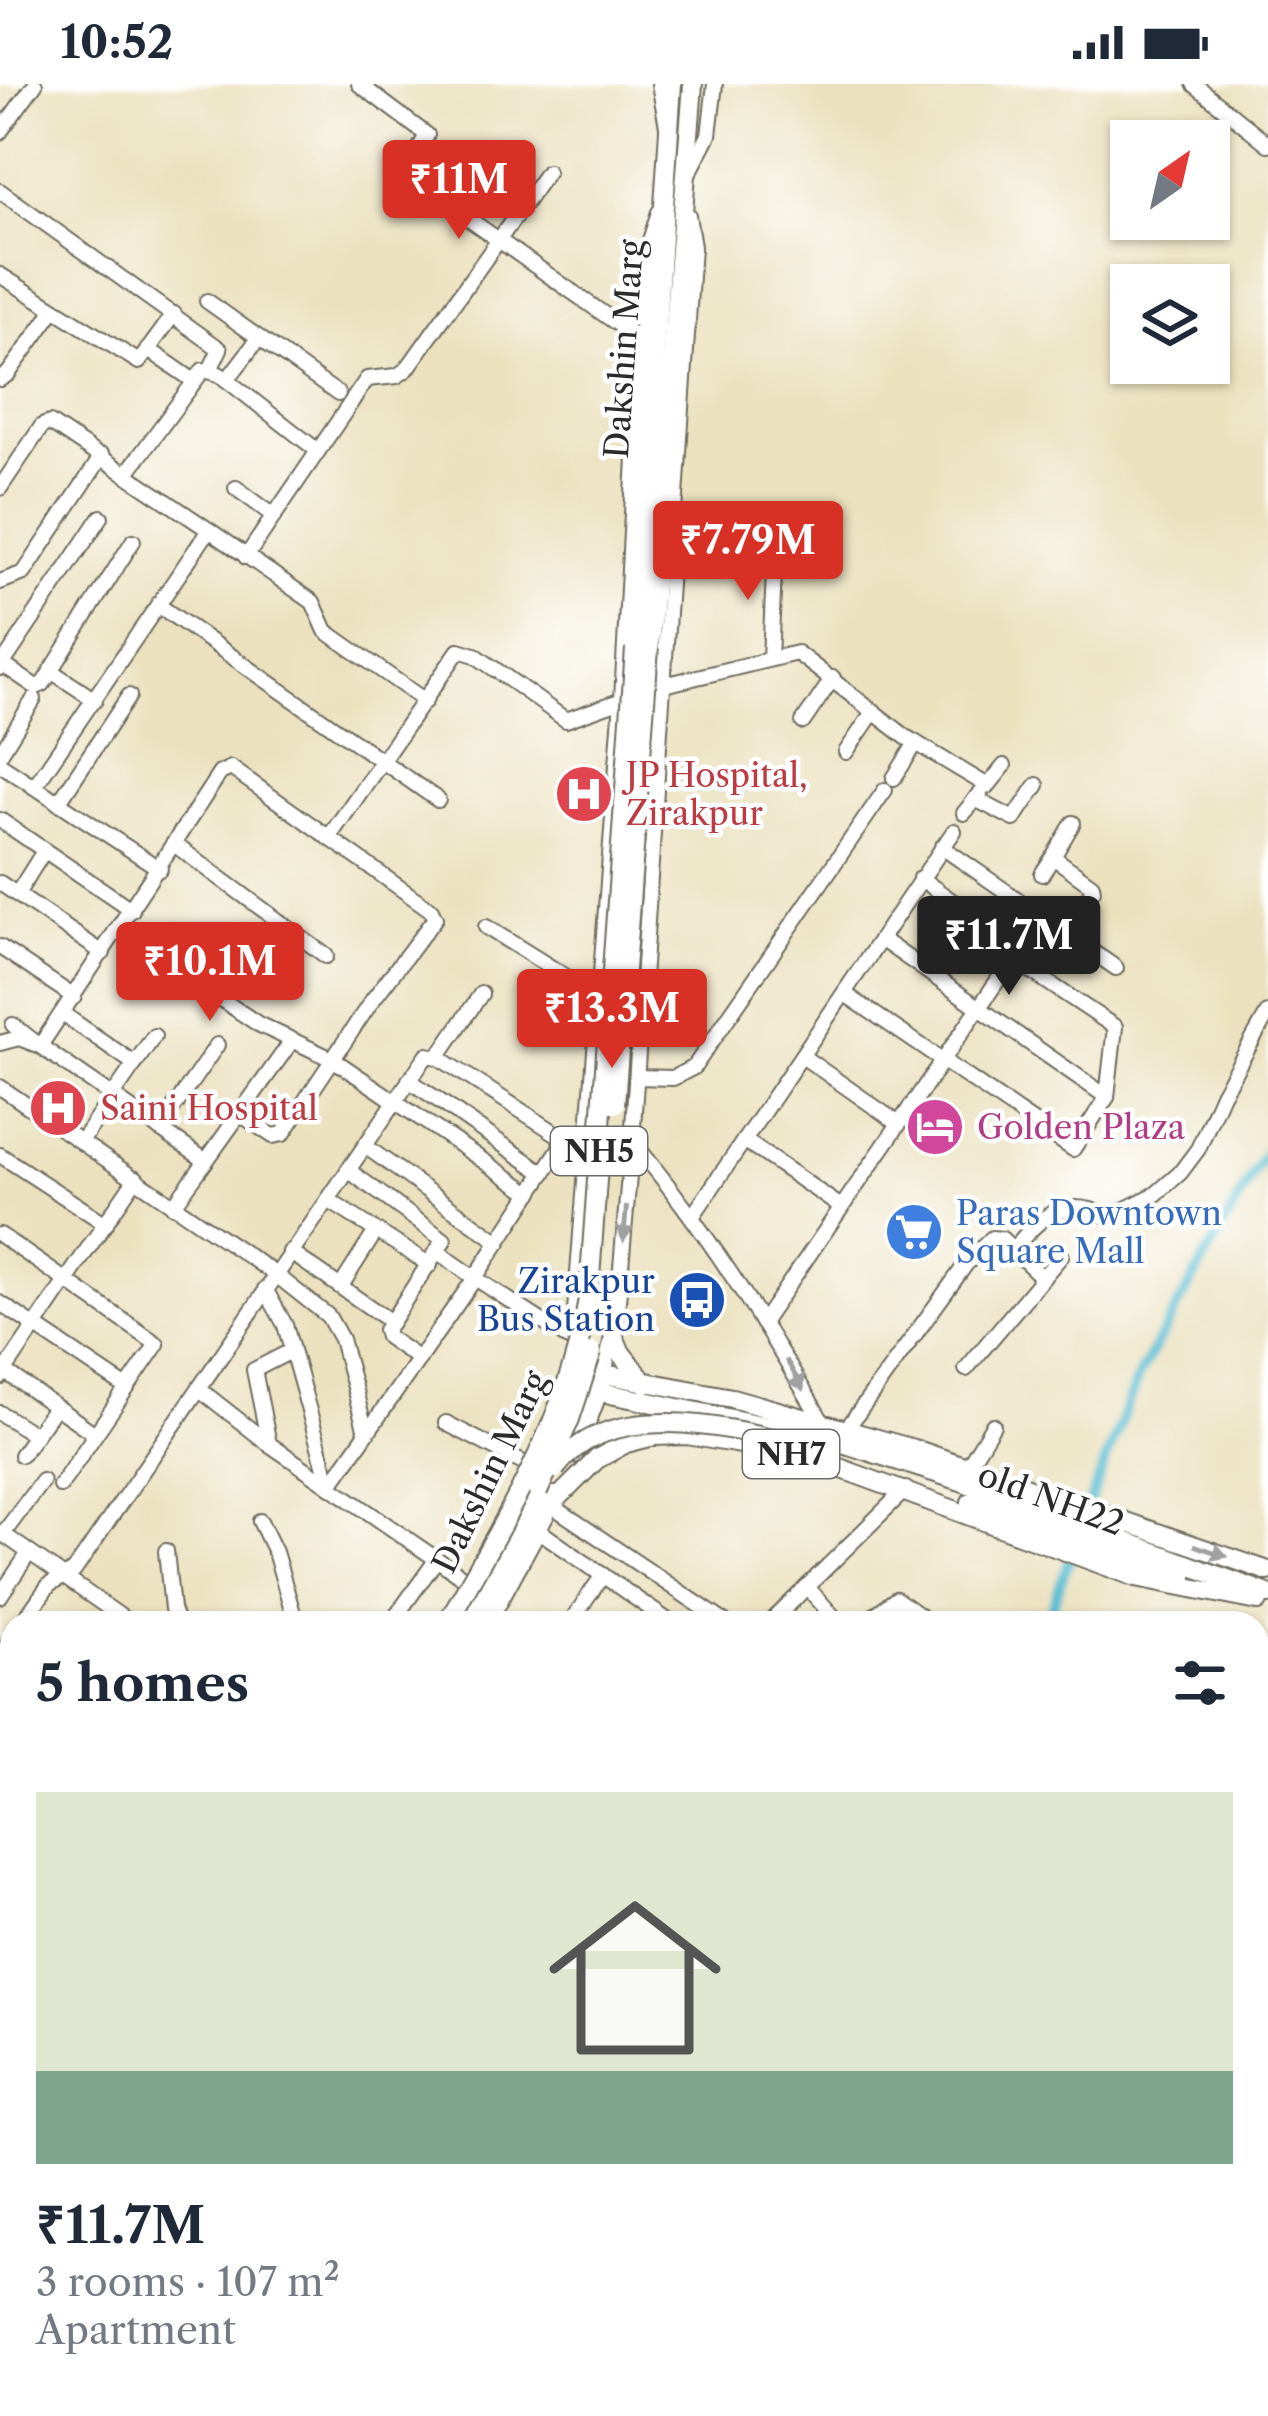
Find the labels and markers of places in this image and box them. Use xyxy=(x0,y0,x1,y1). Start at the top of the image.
pin: ₹11M xyxy=(388,140,530,242)
pin: ₹7.79M xyxy=(650,501,846,603)
place label: JP Hospital, Zirakpur xyxy=(621,755,808,834)
hospital icon: JP Hospital, Zirakpur xyxy=(553,763,615,825)
pin: ₹11.7M xyxy=(911,896,1107,998)
pin: ₹10.1M xyxy=(112,922,308,1024)
pin: ₹13.3M xyxy=(514,969,710,1071)
hospital icon: Saini Hospital xyxy=(27,1077,89,1139)
place label: Saini Hospital xyxy=(100,1088,318,1129)
hotel icon: Golden Plaza xyxy=(904,1096,966,1158)
place label: Golden Plaza xyxy=(977,1107,1186,1148)
place label: Paras Downtown Square Mall xyxy=(956,1193,1222,1272)
supermarket icon: Paras Downtown Square Mall xyxy=(883,1201,945,1263)
place label: Zirakpur Bus Station xyxy=(477,1261,655,1340)
bus stop icon: Zirakpur Bus Station xyxy=(666,1269,728,1331)

